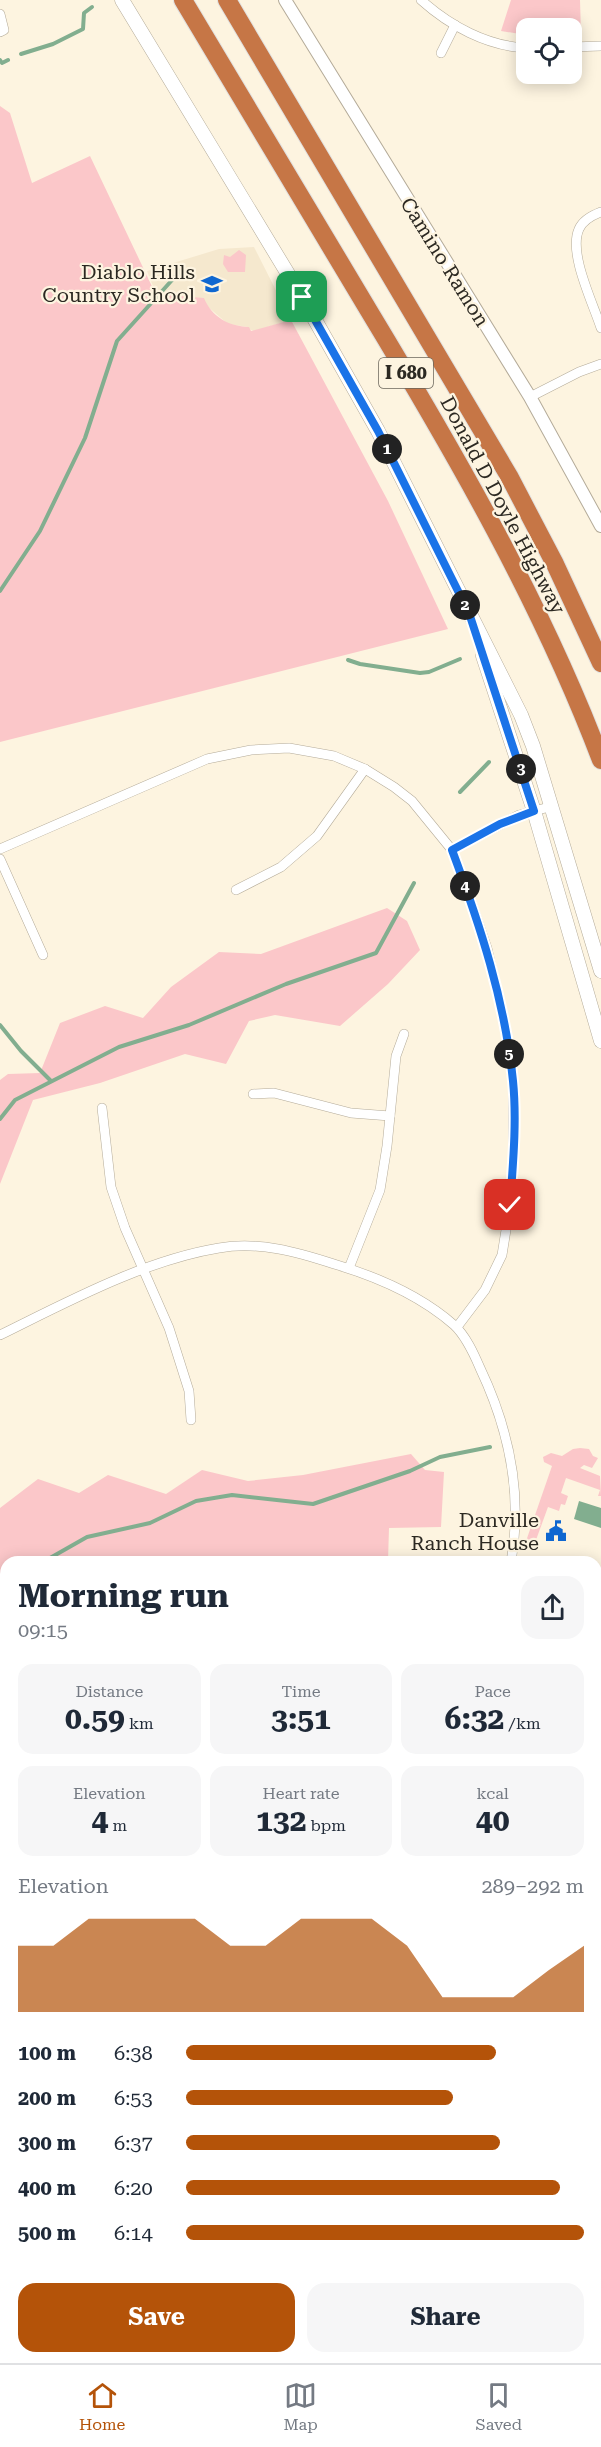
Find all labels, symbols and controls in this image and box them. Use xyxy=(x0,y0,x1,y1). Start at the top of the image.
map controls xyxy=(516,18,582,84)
button: locate xyxy=(516,18,582,84)
street label: Camino Ramon xyxy=(396,193,494,331)
place label: Diablo Hills Country School xyxy=(42,260,195,307)
pin xyxy=(276,271,327,322)
school or university icon: Diablo Hills Country School xyxy=(200,272,224,296)
icon: arrive xyxy=(285,280,318,313)
road number: I 680 xyxy=(379,358,433,388)
street label: Donald D Doyle Highway xyxy=(435,392,571,618)
pin: 1 xyxy=(372,434,402,464)
text: 1 xyxy=(383,439,391,458)
pin: 2 xyxy=(450,590,480,620)
text: 2 xyxy=(461,595,469,614)
pin: 3 xyxy=(506,754,536,784)
text: 3 xyxy=(517,759,525,778)
pin: 4 xyxy=(450,871,480,901)
text: 4 xyxy=(461,876,469,895)
pin: 5 xyxy=(494,1039,524,1069)
text: 5 xyxy=(505,1044,513,1063)
pin xyxy=(484,1179,535,1230)
icon: check xyxy=(493,1188,526,1221)
place label: Danville Ranch House xyxy=(411,1508,539,1555)
public building icon: Danville Ranch House xyxy=(544,1519,568,1543)
text: Morning run xyxy=(18,1576,229,1615)
button: share xyxy=(521,1576,584,1639)
text: 09:15 xyxy=(18,1618,68,1642)
text: Distance xyxy=(75,1682,143,1701)
text: Time xyxy=(281,1682,321,1701)
text: Pace xyxy=(475,1682,511,1701)
text: 0.59 xyxy=(65,1701,125,1736)
text: 3:51 xyxy=(271,1701,331,1736)
text: 6:32 xyxy=(445,1701,504,1736)
text: km xyxy=(125,1714,154,1733)
text: /km xyxy=(504,1714,541,1733)
text: Elevation xyxy=(73,1784,146,1803)
text: Heart rate xyxy=(263,1784,339,1803)
text: kcal xyxy=(477,1784,509,1803)
text: 4 xyxy=(92,1803,108,1838)
text: 132 xyxy=(256,1803,306,1838)
text: 40 xyxy=(476,1803,509,1838)
text: m xyxy=(108,1816,127,1835)
text: bpm xyxy=(306,1816,346,1835)
text: Elevation xyxy=(18,1874,109,1898)
text: 289–292 m xyxy=(481,1874,584,1898)
text: 100 m xyxy=(18,2041,76,2065)
text: 6:38 xyxy=(114,2041,153,2065)
text: 200 m xyxy=(18,2086,76,2110)
text: 6:53 xyxy=(114,2086,153,2110)
text: 300 m xyxy=(18,2131,76,2155)
text: 6:37 xyxy=(114,2131,153,2155)
text: 400 m xyxy=(18,2176,76,2200)
text: 6:20 xyxy=(114,2176,153,2200)
text: 500 m xyxy=(18,2221,76,2245)
text: 6:14 xyxy=(114,2221,153,2245)
button: Save xyxy=(18,2283,295,2352)
button: Share xyxy=(307,2283,584,2352)
tab: Home xyxy=(79,2379,125,2434)
tab: Map xyxy=(283,2379,318,2434)
tab: Saved xyxy=(476,2379,522,2434)

